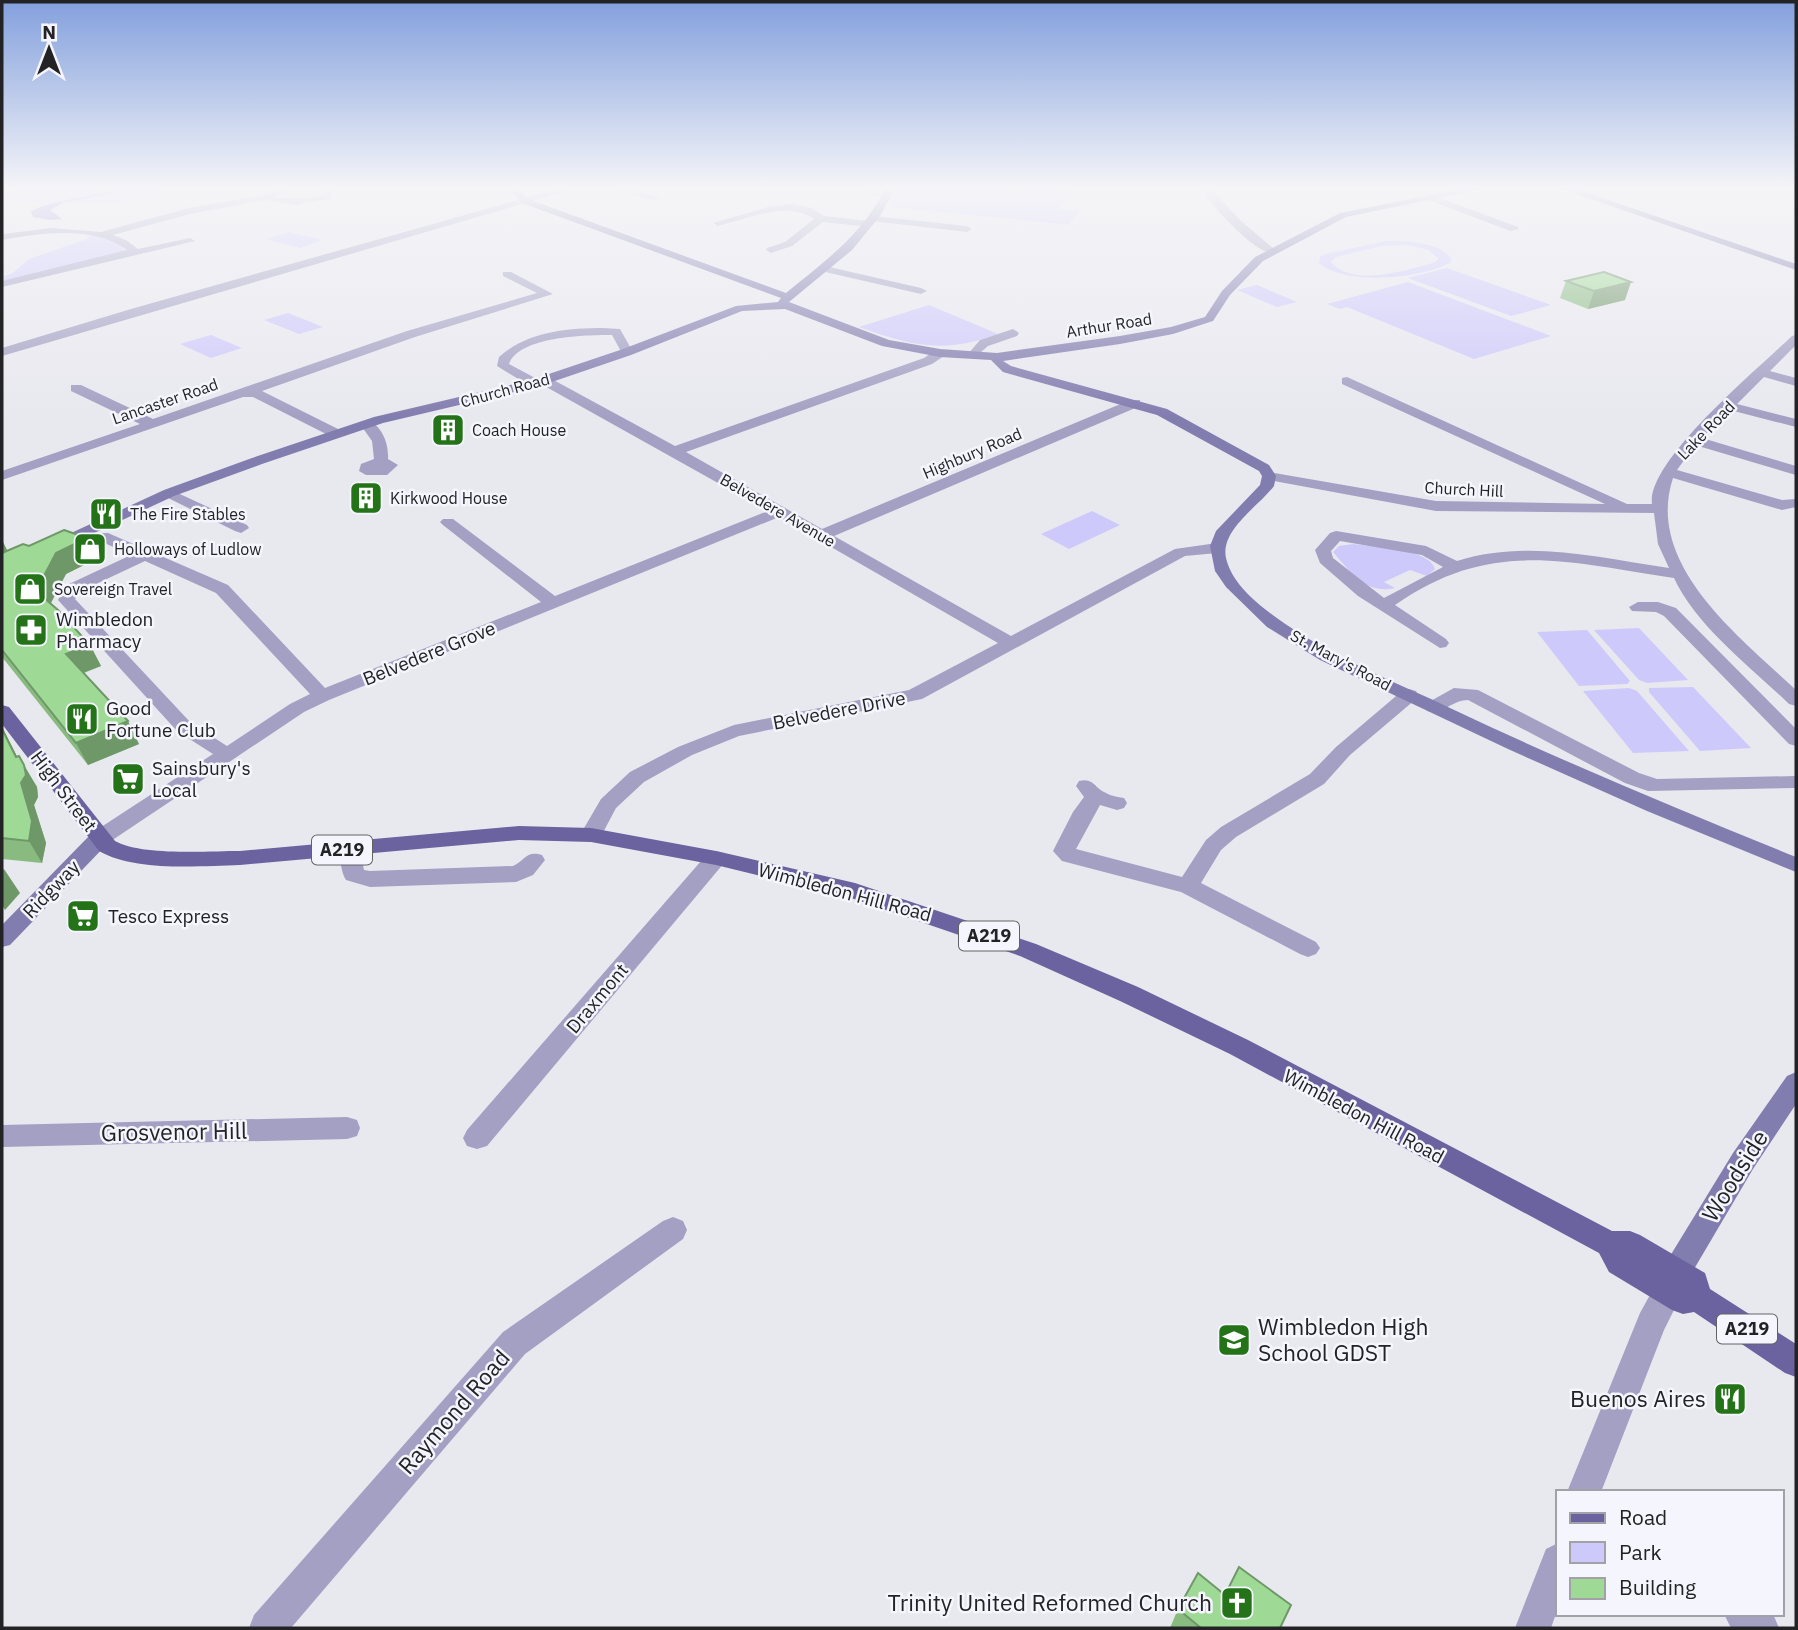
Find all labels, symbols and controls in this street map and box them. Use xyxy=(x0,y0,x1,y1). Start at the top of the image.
north arrow xyxy=(14,14,84,84)
text: N xyxy=(42,20,56,44)
street label: Arthur Road xyxy=(1065,308,1153,342)
street label: Church Road xyxy=(458,368,552,412)
street label: Lancaster Road xyxy=(109,374,221,428)
street label: Lake Road xyxy=(1673,396,1739,464)
building icon: Coach House xyxy=(429,411,467,449)
place label: Coach House xyxy=(472,420,567,440)
street label: Highbury Road xyxy=(919,423,1025,483)
street label: Belvedere Avenue xyxy=(717,469,839,551)
street label: Church Hill xyxy=(1424,477,1504,501)
building icon: Kirkwood House xyxy=(347,479,385,517)
place label: Kirkwood House xyxy=(390,488,508,508)
restaurant icon: The Fire Stables xyxy=(87,495,125,533)
place label: The Fire Stables xyxy=(130,504,246,524)
shop icon: Holloways of Ludlow xyxy=(71,530,109,568)
place label: Holloways of Ludlow xyxy=(114,539,261,559)
shop icon: Sovereign Travel xyxy=(11,570,49,608)
place label: Sovereign Travel xyxy=(54,579,172,599)
place label: Wimbledon Pharmacy xyxy=(56,607,153,653)
pharmacy icon: Wimbledon Pharmacy xyxy=(12,611,50,649)
street label: Belvedere Grove xyxy=(359,615,499,691)
street label: St. Mary's Road xyxy=(1287,625,1395,695)
street label: Belvedere Drive xyxy=(771,685,907,735)
place label: Good Fortune Club xyxy=(106,696,216,742)
restaurant icon: Good Fortune Club xyxy=(63,700,101,738)
street label: High Street xyxy=(26,746,102,836)
place label: Sainsbury's Local xyxy=(152,756,251,802)
supermarket icon: Sainsbury's Local xyxy=(109,760,147,798)
road number: A219 xyxy=(312,836,372,864)
street label: Ridgway xyxy=(17,854,85,923)
street label: Wimbledon Hill Road xyxy=(756,857,934,927)
supermarket icon: Tesco Express xyxy=(64,897,102,935)
place label: Tesco Express xyxy=(108,904,229,928)
road number: A219 xyxy=(959,922,1019,951)
street label: Draxmont xyxy=(561,958,633,1038)
street label: Wimbledon Hill Road xyxy=(1280,1064,1448,1168)
street label: Grosvenor Hill xyxy=(101,1115,247,1147)
street label: Woodside xyxy=(1694,1124,1774,1227)
place label: Wimbledon High School GDST xyxy=(1258,1311,1428,1367)
road number: A219 xyxy=(1717,1314,1777,1344)
school or university icon: Wimbledon High School GDST xyxy=(1215,1321,1253,1359)
street label: Raymond Road xyxy=(391,1343,516,1480)
restaurant icon: Buenos Aires xyxy=(1711,1380,1749,1418)
place label: Buenos Aires xyxy=(1570,1383,1706,1413)
legend xyxy=(1556,1490,1784,1616)
text: Road xyxy=(1619,1503,1667,1531)
text: Park xyxy=(1619,1538,1662,1566)
text: Building xyxy=(1619,1573,1696,1601)
church icon: Trinity United Reformed Church xyxy=(1218,1584,1256,1622)
place label: Trinity United Reformed Church xyxy=(888,1587,1212,1617)

